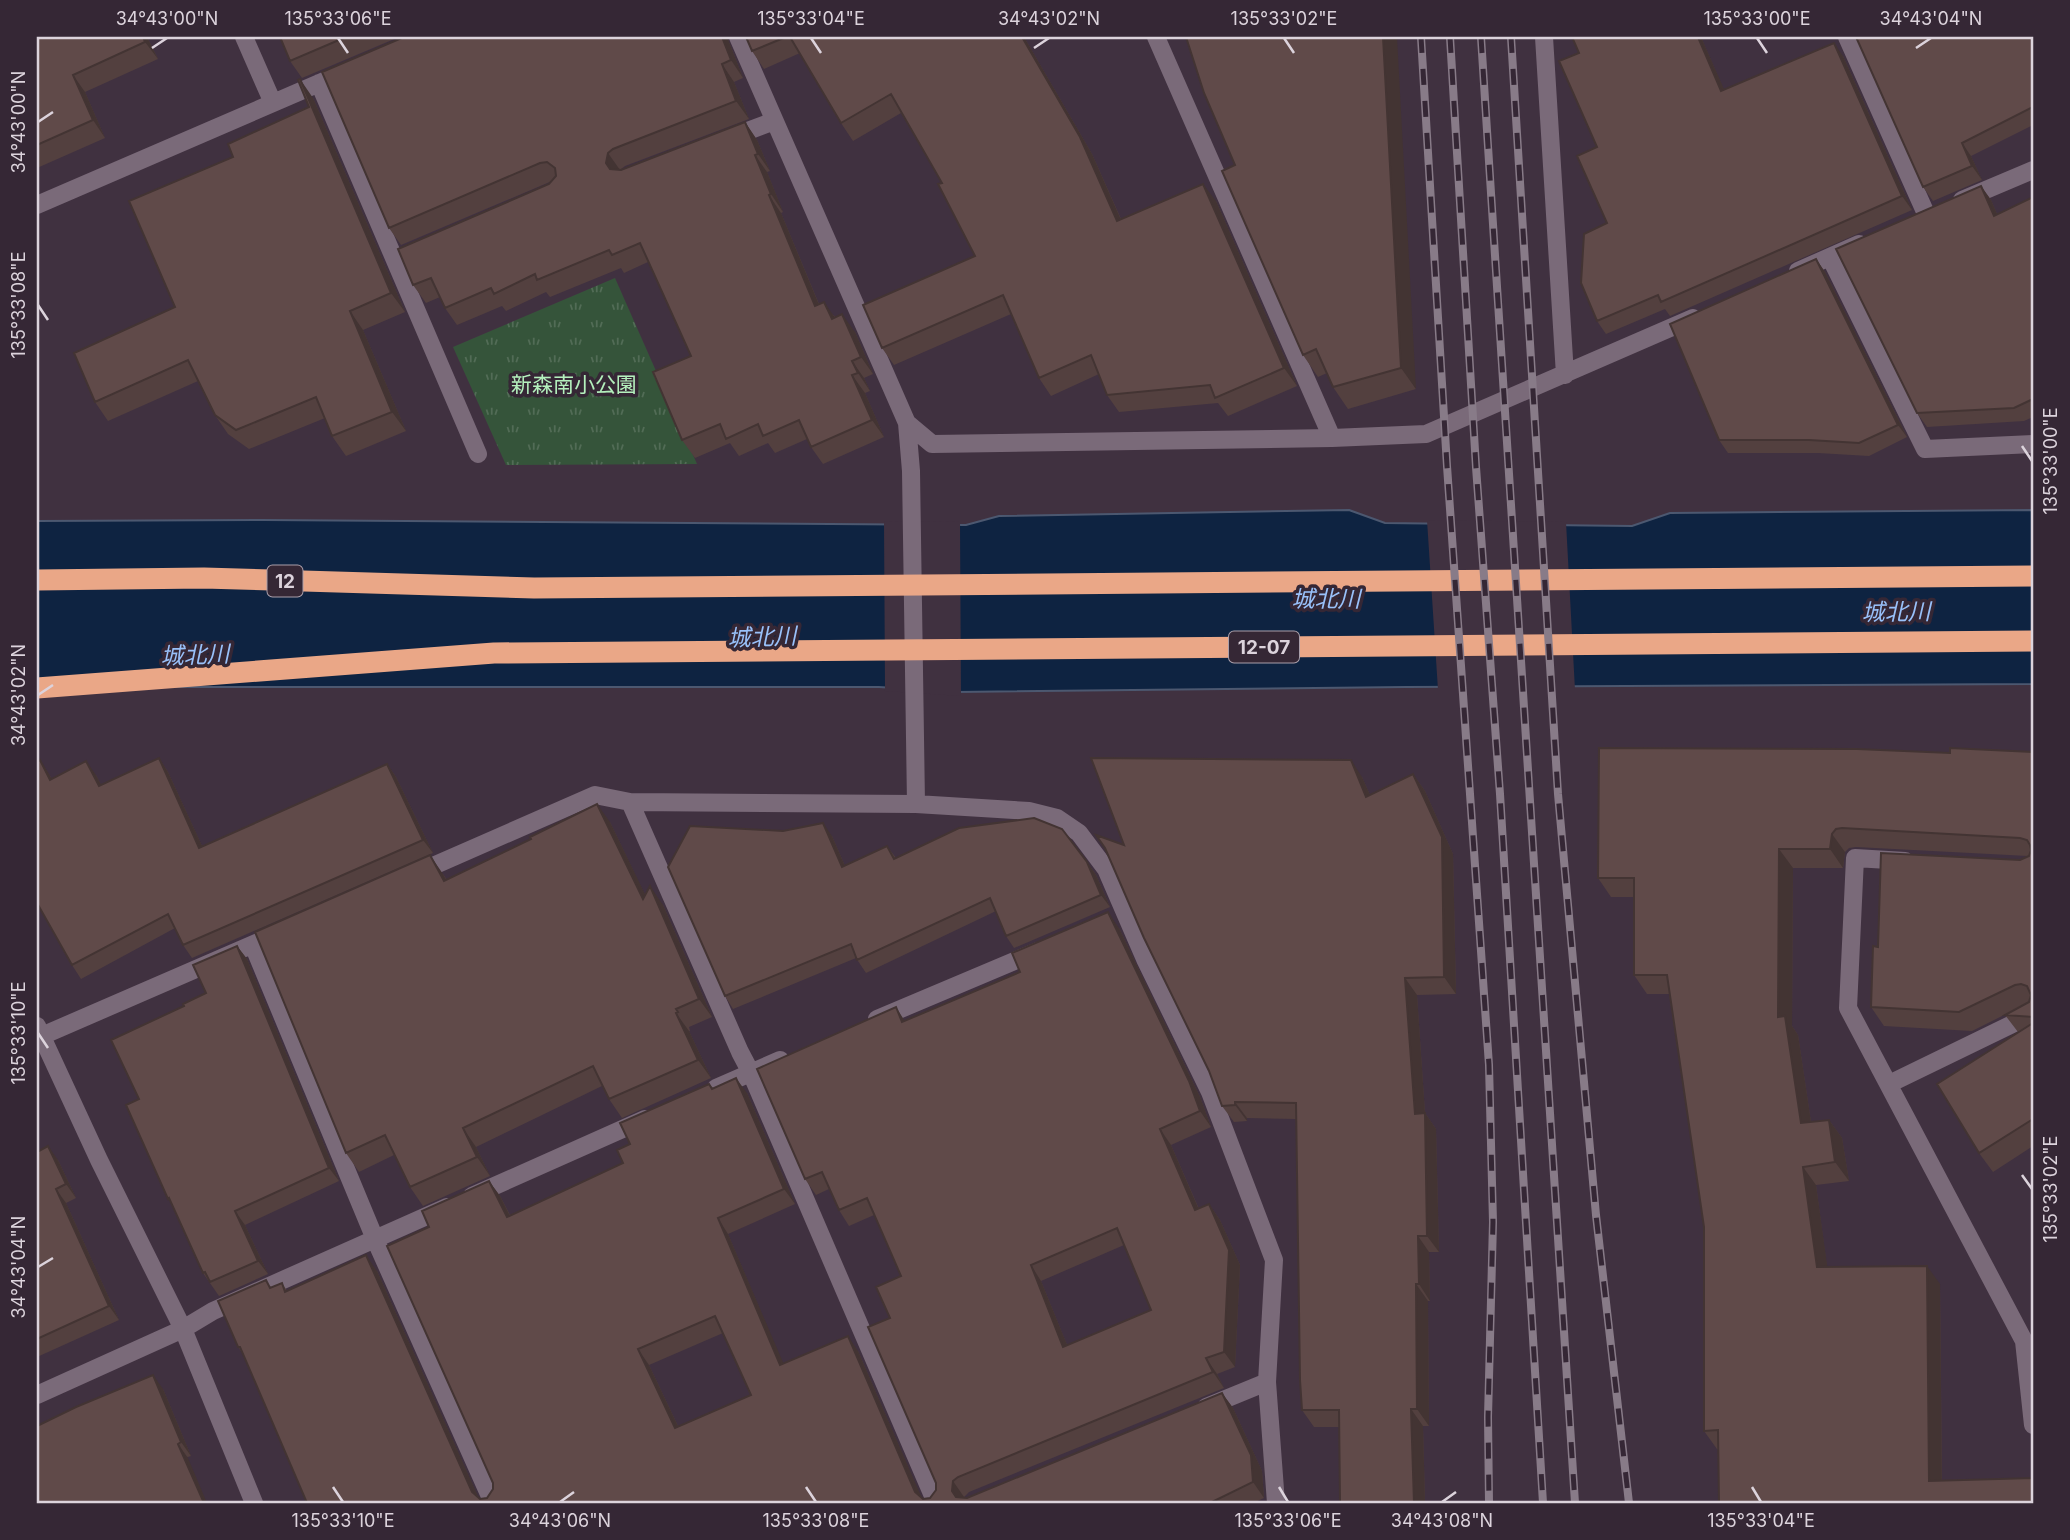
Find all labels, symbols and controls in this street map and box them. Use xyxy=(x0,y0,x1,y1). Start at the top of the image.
text: 34°43'00"N xyxy=(116,8,218,29)
text: 135°33'06"E xyxy=(285,8,391,29)
text: 135°33'04"E xyxy=(757,8,865,29)
text: 34°43'02"N xyxy=(998,8,1100,29)
text: 135°33'02"E xyxy=(1231,8,1337,29)
text: 135°33'00"E xyxy=(1703,8,1811,29)
text: 34°43'04"N xyxy=(1880,8,1982,29)
text: 34°43'00"N xyxy=(8,71,29,173)
text: 135°33'08"E xyxy=(8,252,29,358)
park label: 新森南小公園 xyxy=(511,372,637,397)
text: 135°33'00"E xyxy=(2040,407,2061,515)
road number: 12 xyxy=(268,566,302,596)
water label: 城北川 xyxy=(1292,585,1364,613)
water label: 城北川 xyxy=(1861,597,1934,627)
water label: 城北川 xyxy=(727,622,800,652)
road number: 12-07 xyxy=(1229,632,1299,662)
water label: 城北川 xyxy=(160,640,233,670)
text: 34°43'02"N xyxy=(8,644,29,746)
text: 135°33'10"E xyxy=(8,981,29,1085)
text: 135°33'02"E xyxy=(2040,1136,2061,1242)
text: 34°43'04"N xyxy=(8,1216,29,1318)
text: 135°33'10"E xyxy=(291,1510,395,1531)
text: 34°43'06"N xyxy=(509,1510,611,1531)
text: 135°33'08"E xyxy=(763,1510,869,1531)
text: 135°33'06"E xyxy=(1235,1510,1341,1531)
text: 34°43'08"N xyxy=(1391,1510,1493,1531)
text: 135°33'04"E xyxy=(1707,1510,1815,1531)

